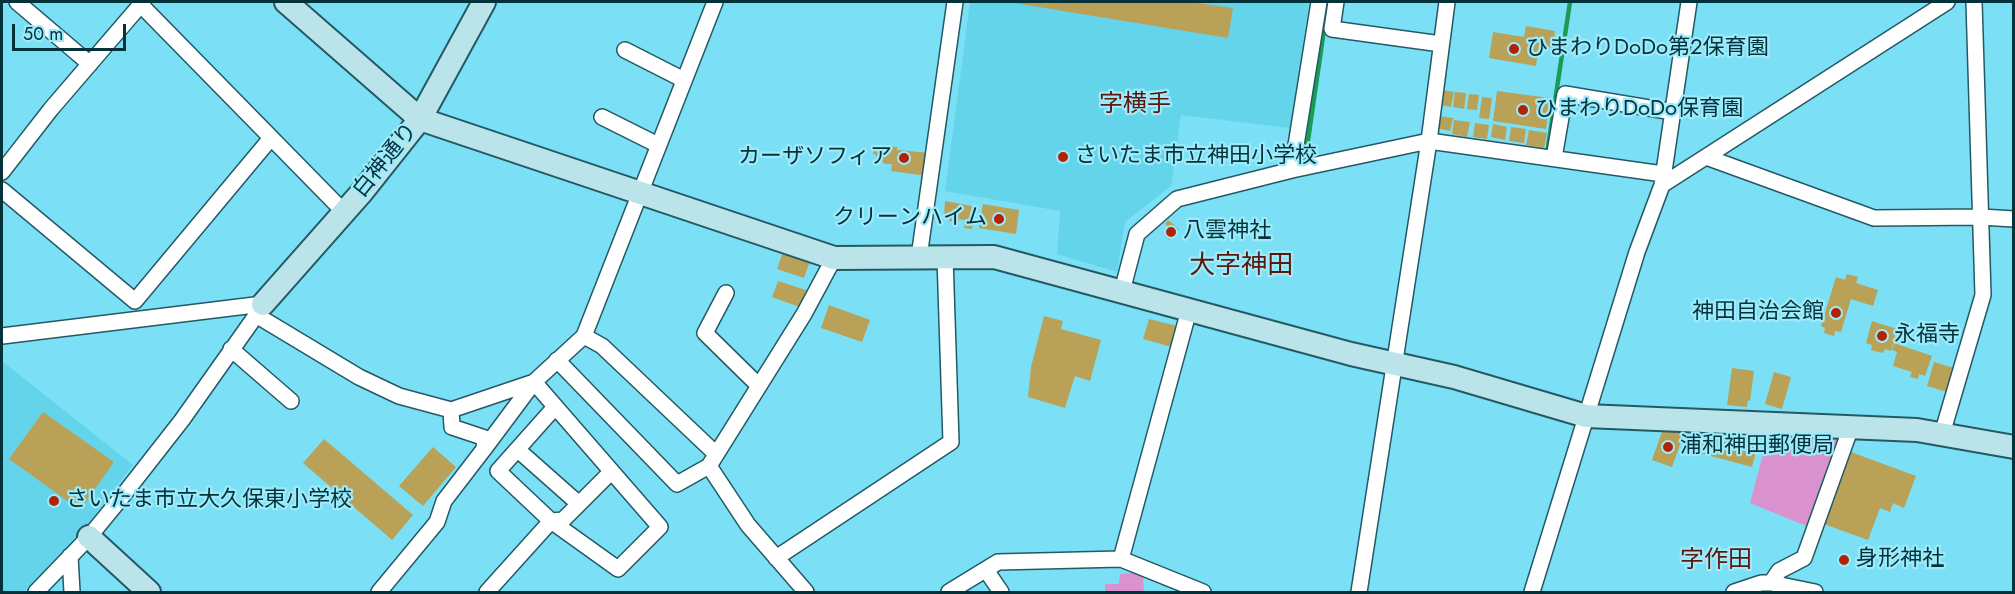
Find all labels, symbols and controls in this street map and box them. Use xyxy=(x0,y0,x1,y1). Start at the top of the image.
scale bar xyxy=(15,12,129,50)
text: 50 m xyxy=(23,21,63,47)
place label: ひまわりDoDo第2保育園 xyxy=(1526,36,1768,62)
marker: ひまわりDoDo第2保育園 xyxy=(1507,42,1521,56)
district label: 字横手 xyxy=(1099,91,1171,119)
place label: ひまわりDoDo保育園 xyxy=(1535,97,1743,123)
marker: ひまわりDoDo保育園 xyxy=(1516,103,1530,117)
street label: 白神通り xyxy=(348,118,424,204)
place label: さいたま市立神田小学校 xyxy=(1075,144,1317,170)
place label: カーザソフィア xyxy=(738,145,892,171)
marker: さいたま市立神田小学校 xyxy=(1056,150,1070,164)
marker: カーザソフィア xyxy=(897,151,911,165)
place label: クリーンハイム xyxy=(833,206,987,232)
marker: クリーンハイム xyxy=(992,212,1006,226)
place label: 八雲神社 xyxy=(1183,219,1271,245)
marker: 八雲神社 xyxy=(1164,225,1178,239)
district label: 大字神田 xyxy=(1189,251,1293,283)
place label: 神田自治会館 xyxy=(1692,300,1824,326)
marker: 神田自治会館 xyxy=(1829,306,1843,320)
place label: 永福寺 xyxy=(1894,323,1960,349)
marker: 永福寺 xyxy=(1875,329,1889,343)
place label: 浦和神田郵便局 xyxy=(1680,434,1834,460)
marker: 浦和神田郵便局 xyxy=(1661,440,1675,454)
place label: さいたま市立大久保東小学校 xyxy=(66,488,352,514)
marker: さいたま市立大久保東小学校 xyxy=(47,494,61,508)
district label: 字作田 xyxy=(1680,547,1752,575)
place label: 身形神社 xyxy=(1856,547,1944,573)
marker: 身形神社 xyxy=(1837,553,1851,567)

